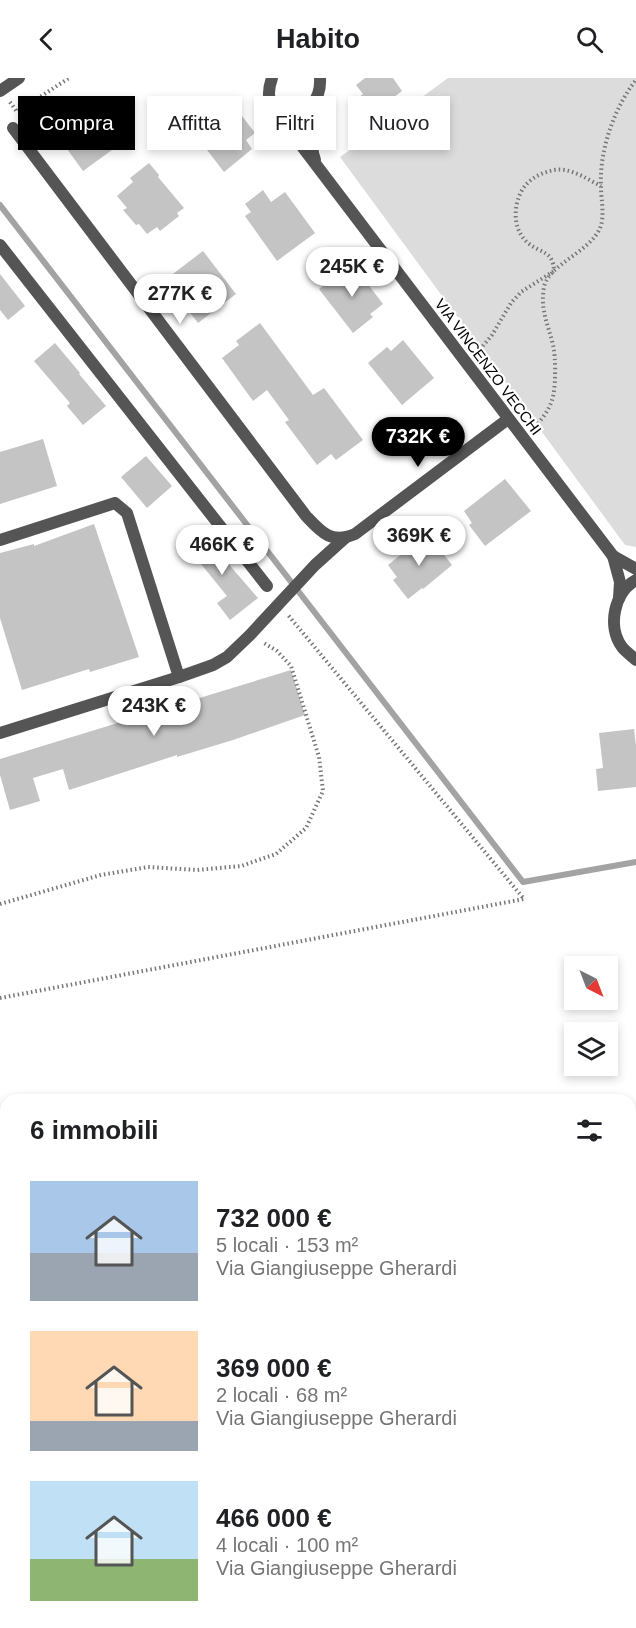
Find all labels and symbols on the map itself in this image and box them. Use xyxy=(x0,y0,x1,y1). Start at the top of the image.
pin: 245K € xyxy=(303,247,401,298)
pin: 277K € xyxy=(131,274,229,325)
street label: VIA VINCENZO VECCHI xyxy=(432,295,545,438)
pin: 732K € xyxy=(369,417,467,468)
pin: 369K € xyxy=(370,516,468,567)
pin: 466K € xyxy=(173,525,271,576)
pin: 243K € xyxy=(105,686,203,737)
north arrow xyxy=(564,956,618,1010)

